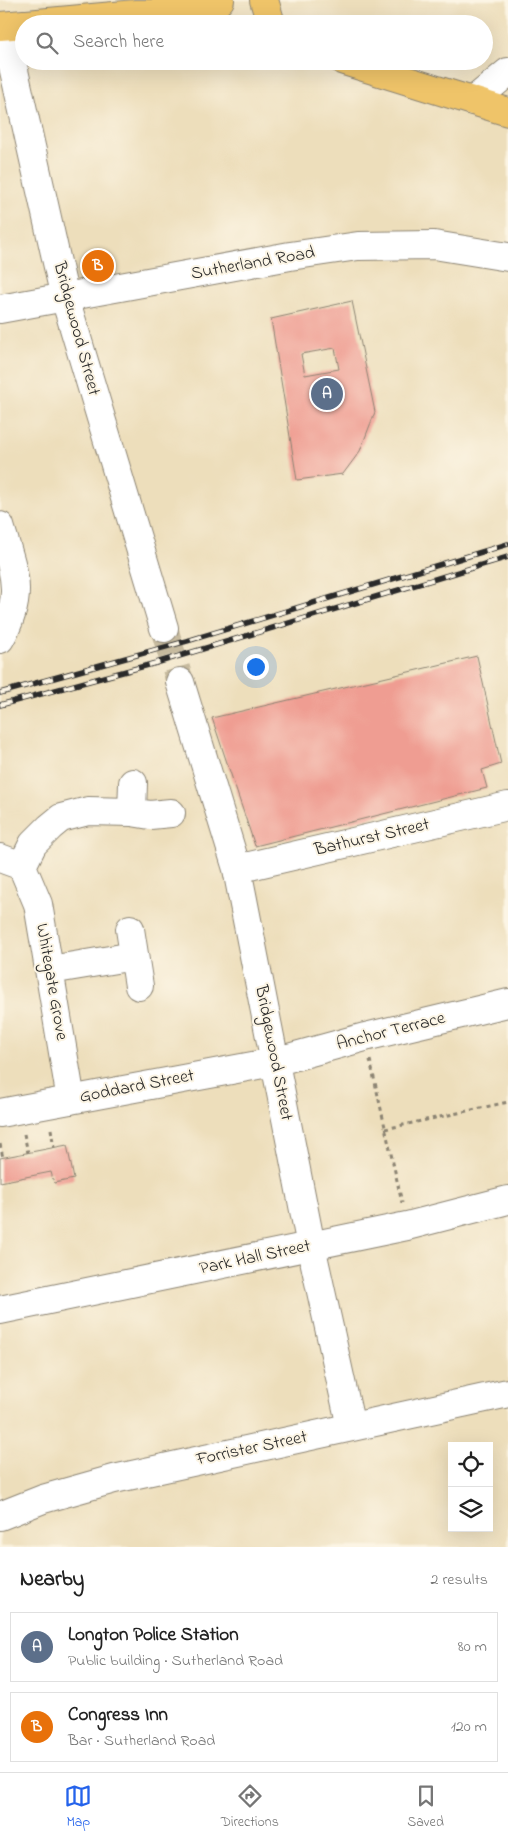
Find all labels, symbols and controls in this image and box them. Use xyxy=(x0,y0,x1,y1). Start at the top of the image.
search box xyxy=(15,15,493,70)
icon: search xyxy=(33,29,61,57)
text: Search here xyxy=(73,29,164,56)
street label: Sutherland Road xyxy=(189,240,317,288)
pin: B xyxy=(82,247,114,285)
street label: Bridgewood Street xyxy=(48,260,104,398)
pin: A xyxy=(311,375,343,413)
your location xyxy=(243,654,269,680)
street label: Bathurst Street xyxy=(311,812,432,864)
street label: Whitegate Grove xyxy=(27,922,74,1043)
street label: Bridgewood Street xyxy=(246,982,299,1123)
street label: Anchor Terrace xyxy=(334,1006,449,1058)
street label: Goddard Street xyxy=(78,1063,196,1111)
street label: Park Hall Street xyxy=(197,1234,313,1282)
street label: Forrister Street xyxy=(193,1425,310,1474)
map controls xyxy=(448,1442,493,1532)
button: locate xyxy=(448,1442,493,1487)
button: layers xyxy=(448,1487,493,1532)
text: Nearby xyxy=(20,1565,84,1595)
text: 2 results xyxy=(430,1568,488,1592)
text: Longton Police Station xyxy=(68,1622,239,1649)
text: A xyxy=(32,1635,42,1659)
text: 80 m xyxy=(458,1635,487,1659)
text: Public building · Sutherland Road xyxy=(68,1649,283,1673)
text: Congress Inn xyxy=(68,1702,168,1729)
text: B xyxy=(32,1715,42,1739)
text: 120 m xyxy=(451,1715,487,1739)
text: Bar · Sutherland Road xyxy=(68,1729,215,1753)
tab: Map xyxy=(64,1782,92,1833)
tab: Directions xyxy=(221,1782,279,1833)
tab: Saved xyxy=(407,1782,444,1833)

